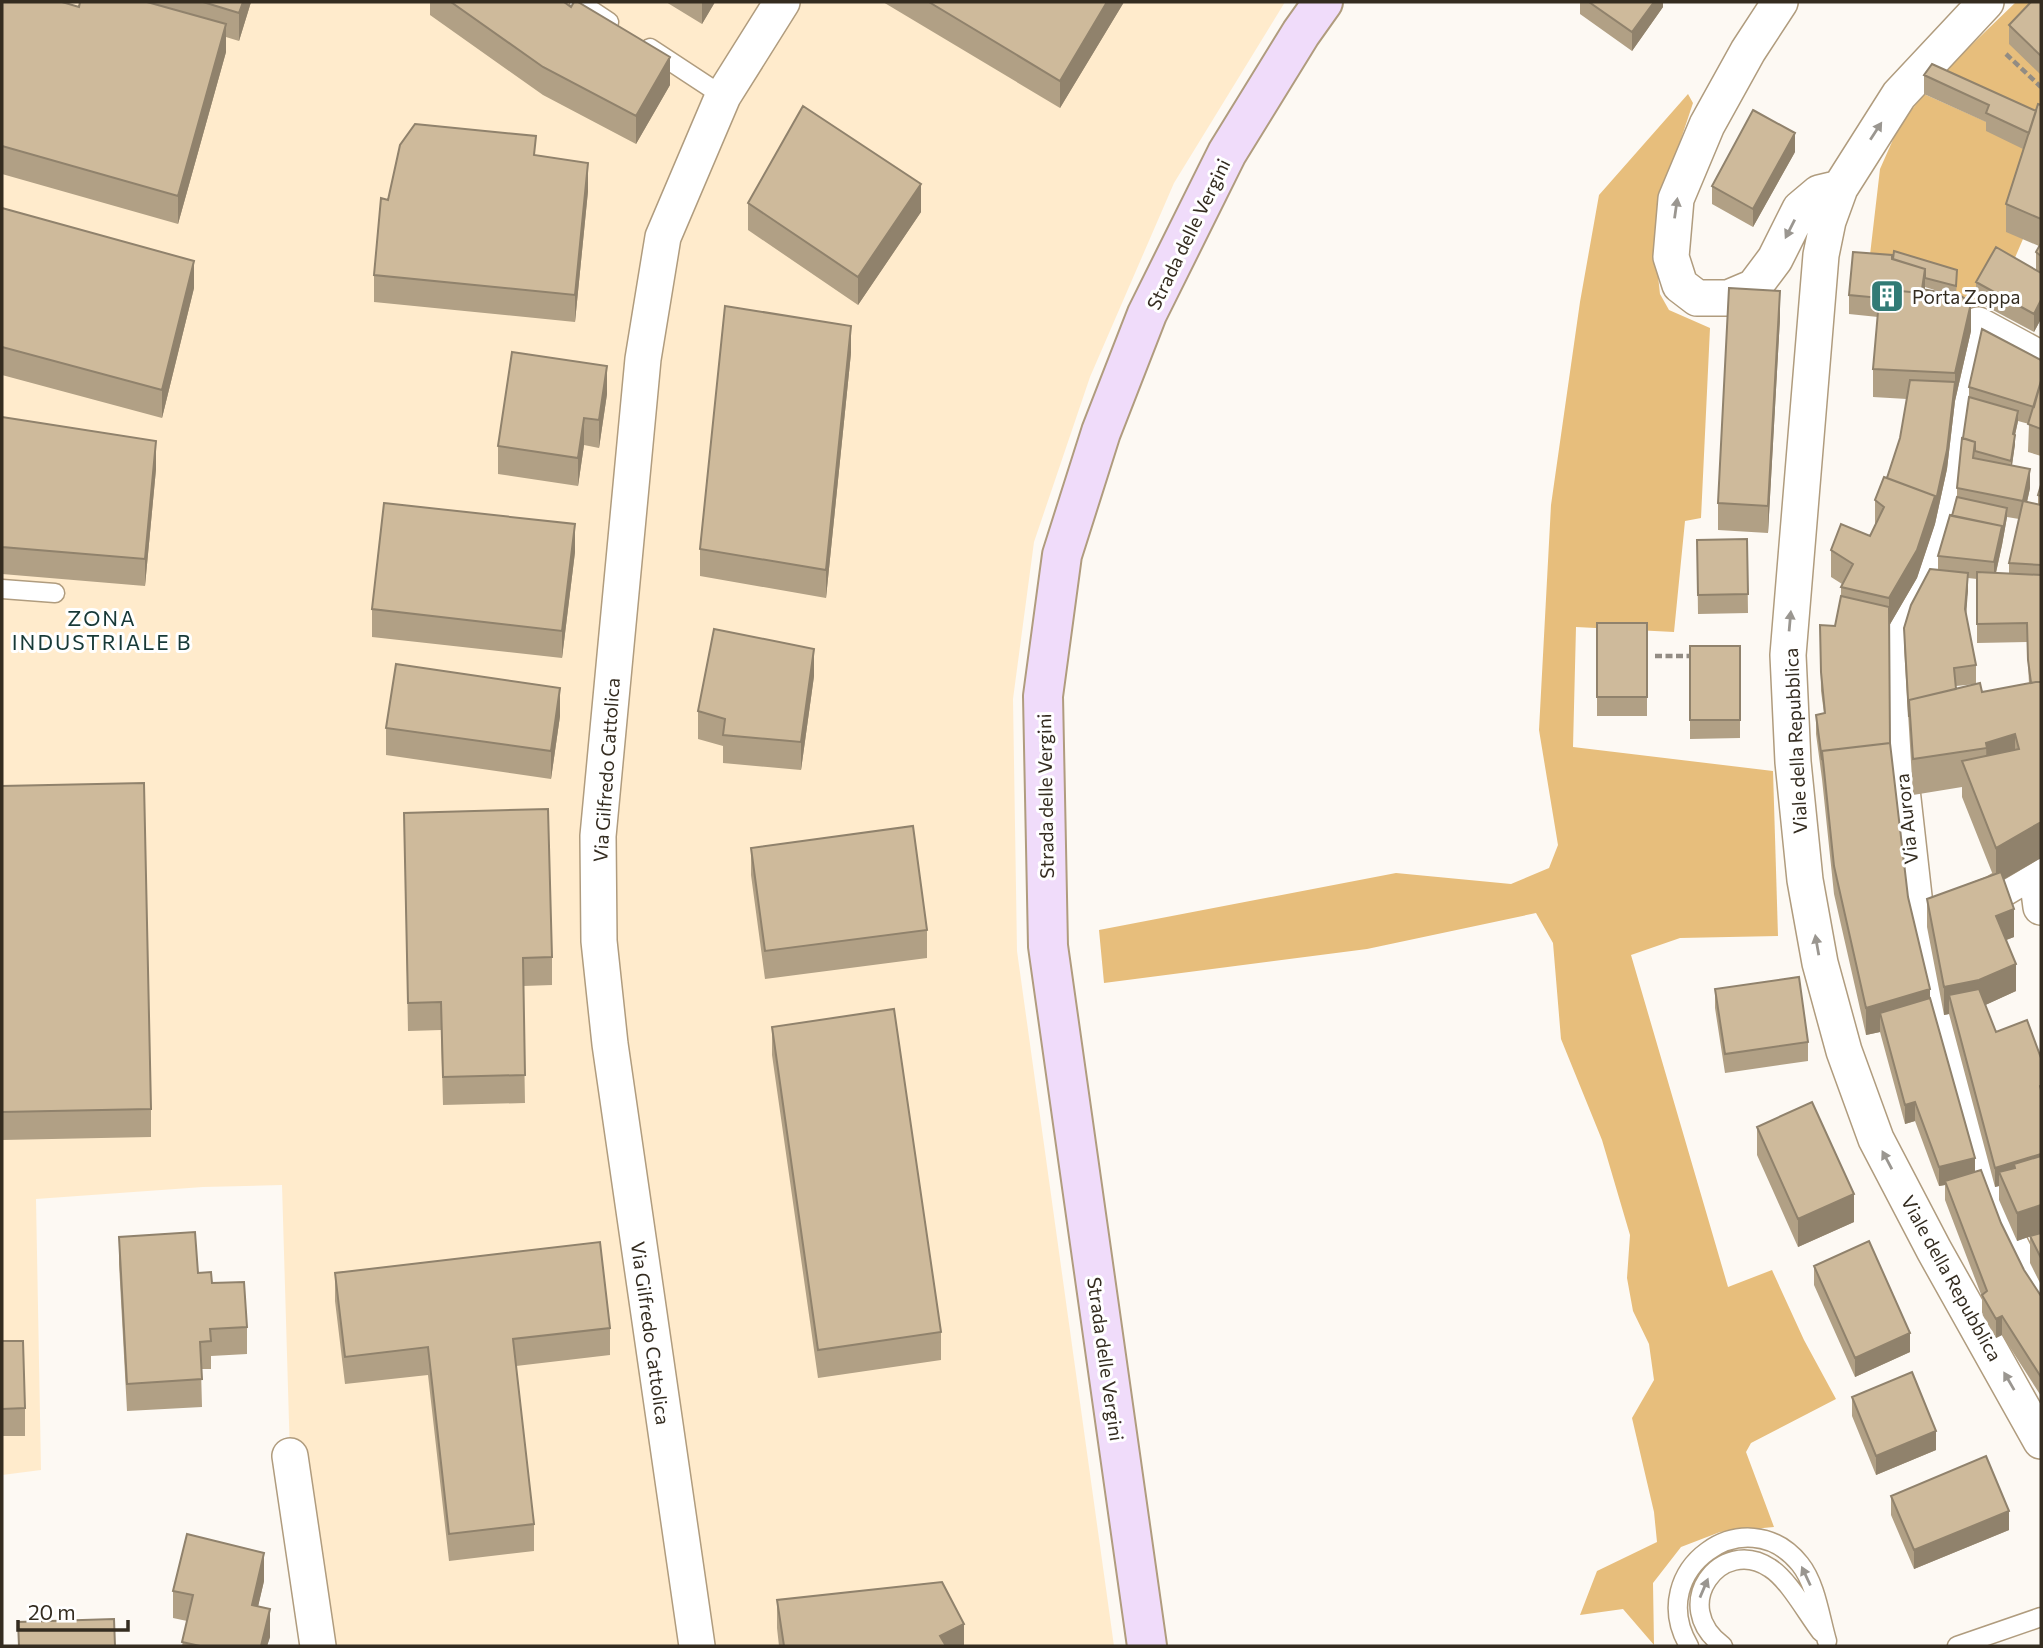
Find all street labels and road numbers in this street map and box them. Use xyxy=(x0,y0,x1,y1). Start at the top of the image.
street label: Strada delle Vergini xyxy=(1141,155,1235,313)
street label: Viale della Repubblica xyxy=(1779,647,1811,835)
street label: Via Gilfredo Cattolica xyxy=(588,677,624,863)
street label: Strada delle Vergini xyxy=(1032,713,1058,879)
street label: Via Aurora xyxy=(1890,773,1922,865)
street label: Viale della Repubblica xyxy=(1897,1191,2007,1365)
street label: Via Gilfredo Cattolica xyxy=(627,1240,675,1426)
street label: Strada delle Vergini xyxy=(1083,1276,1129,1442)

